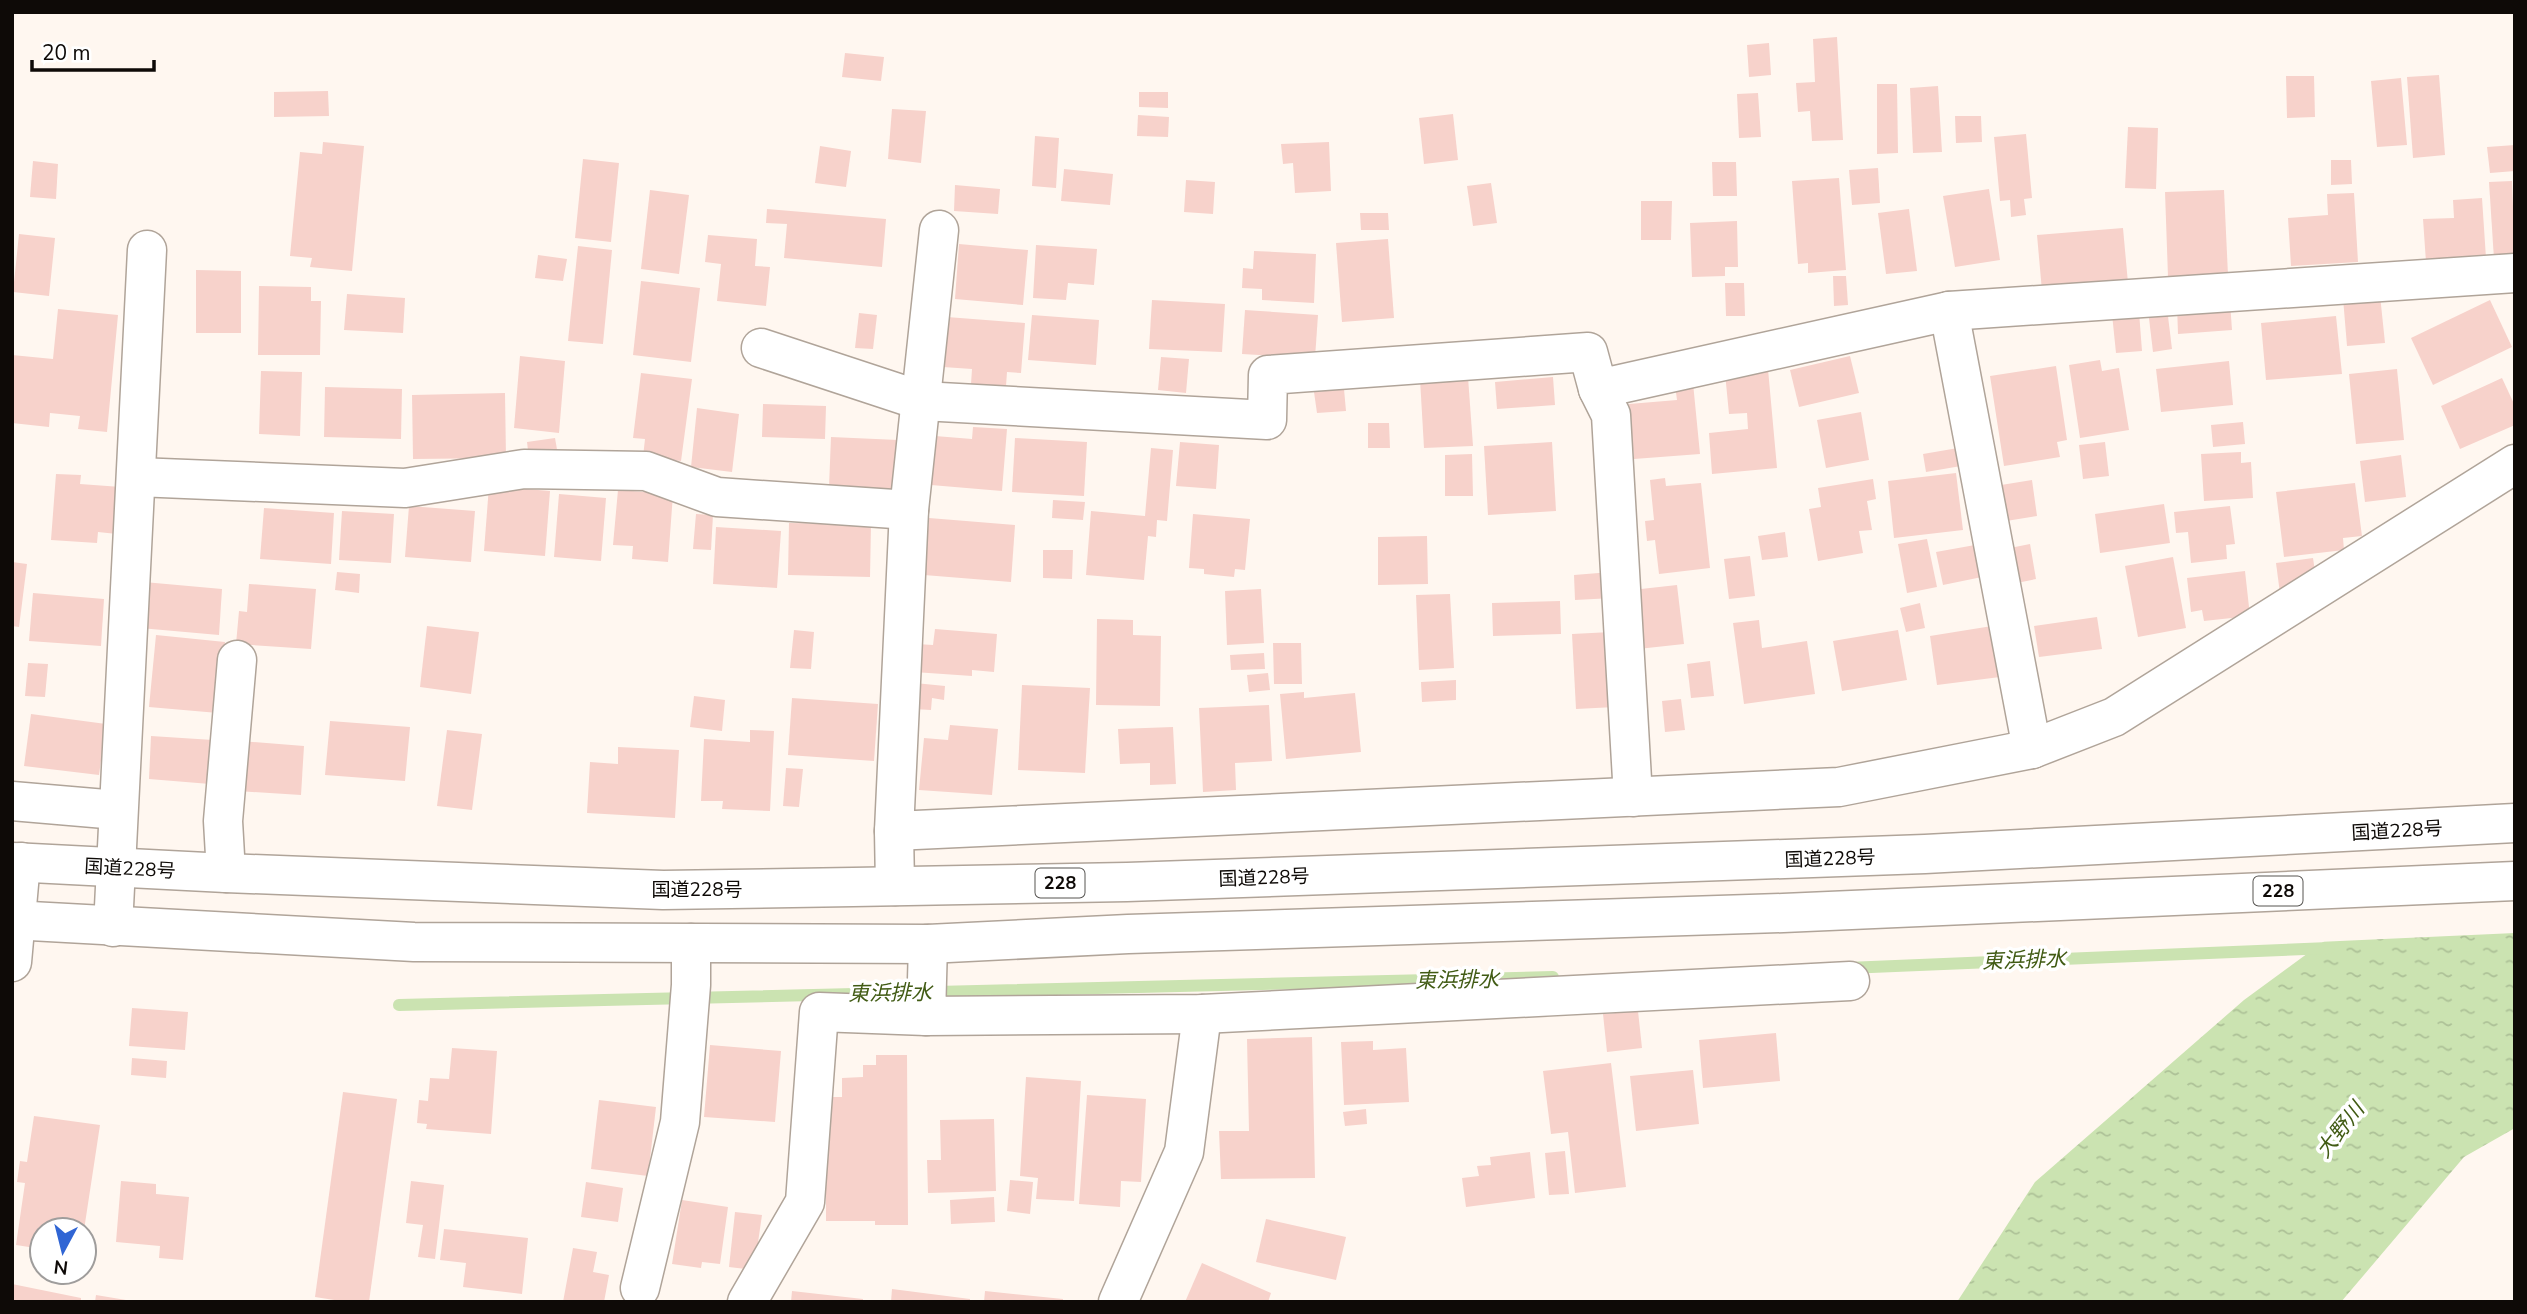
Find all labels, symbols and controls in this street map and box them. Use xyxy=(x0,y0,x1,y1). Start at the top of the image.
scale bar xyxy=(32,28,154,72)
text: 20 m xyxy=(42,39,91,67)
street label: 国道228号 xyxy=(2351,816,2443,846)
street label: 国道228号 xyxy=(1784,844,1876,874)
street label: 国道228号 xyxy=(84,854,176,884)
street label: 国道228号 xyxy=(1218,863,1310,893)
road number: 228 xyxy=(1036,868,1084,898)
road number: 228 xyxy=(2254,876,2302,906)
street label: 国道228号 xyxy=(651,877,743,903)
water label: 東浜排水 xyxy=(1982,944,2068,975)
water label: 東浜排水 xyxy=(1415,965,1501,995)
water label: 東浜排水 xyxy=(848,978,934,1008)
water label: 大野川 xyxy=(2310,1095,2372,1163)
north arrow xyxy=(28,1216,98,1286)
text: N xyxy=(52,1253,70,1281)

